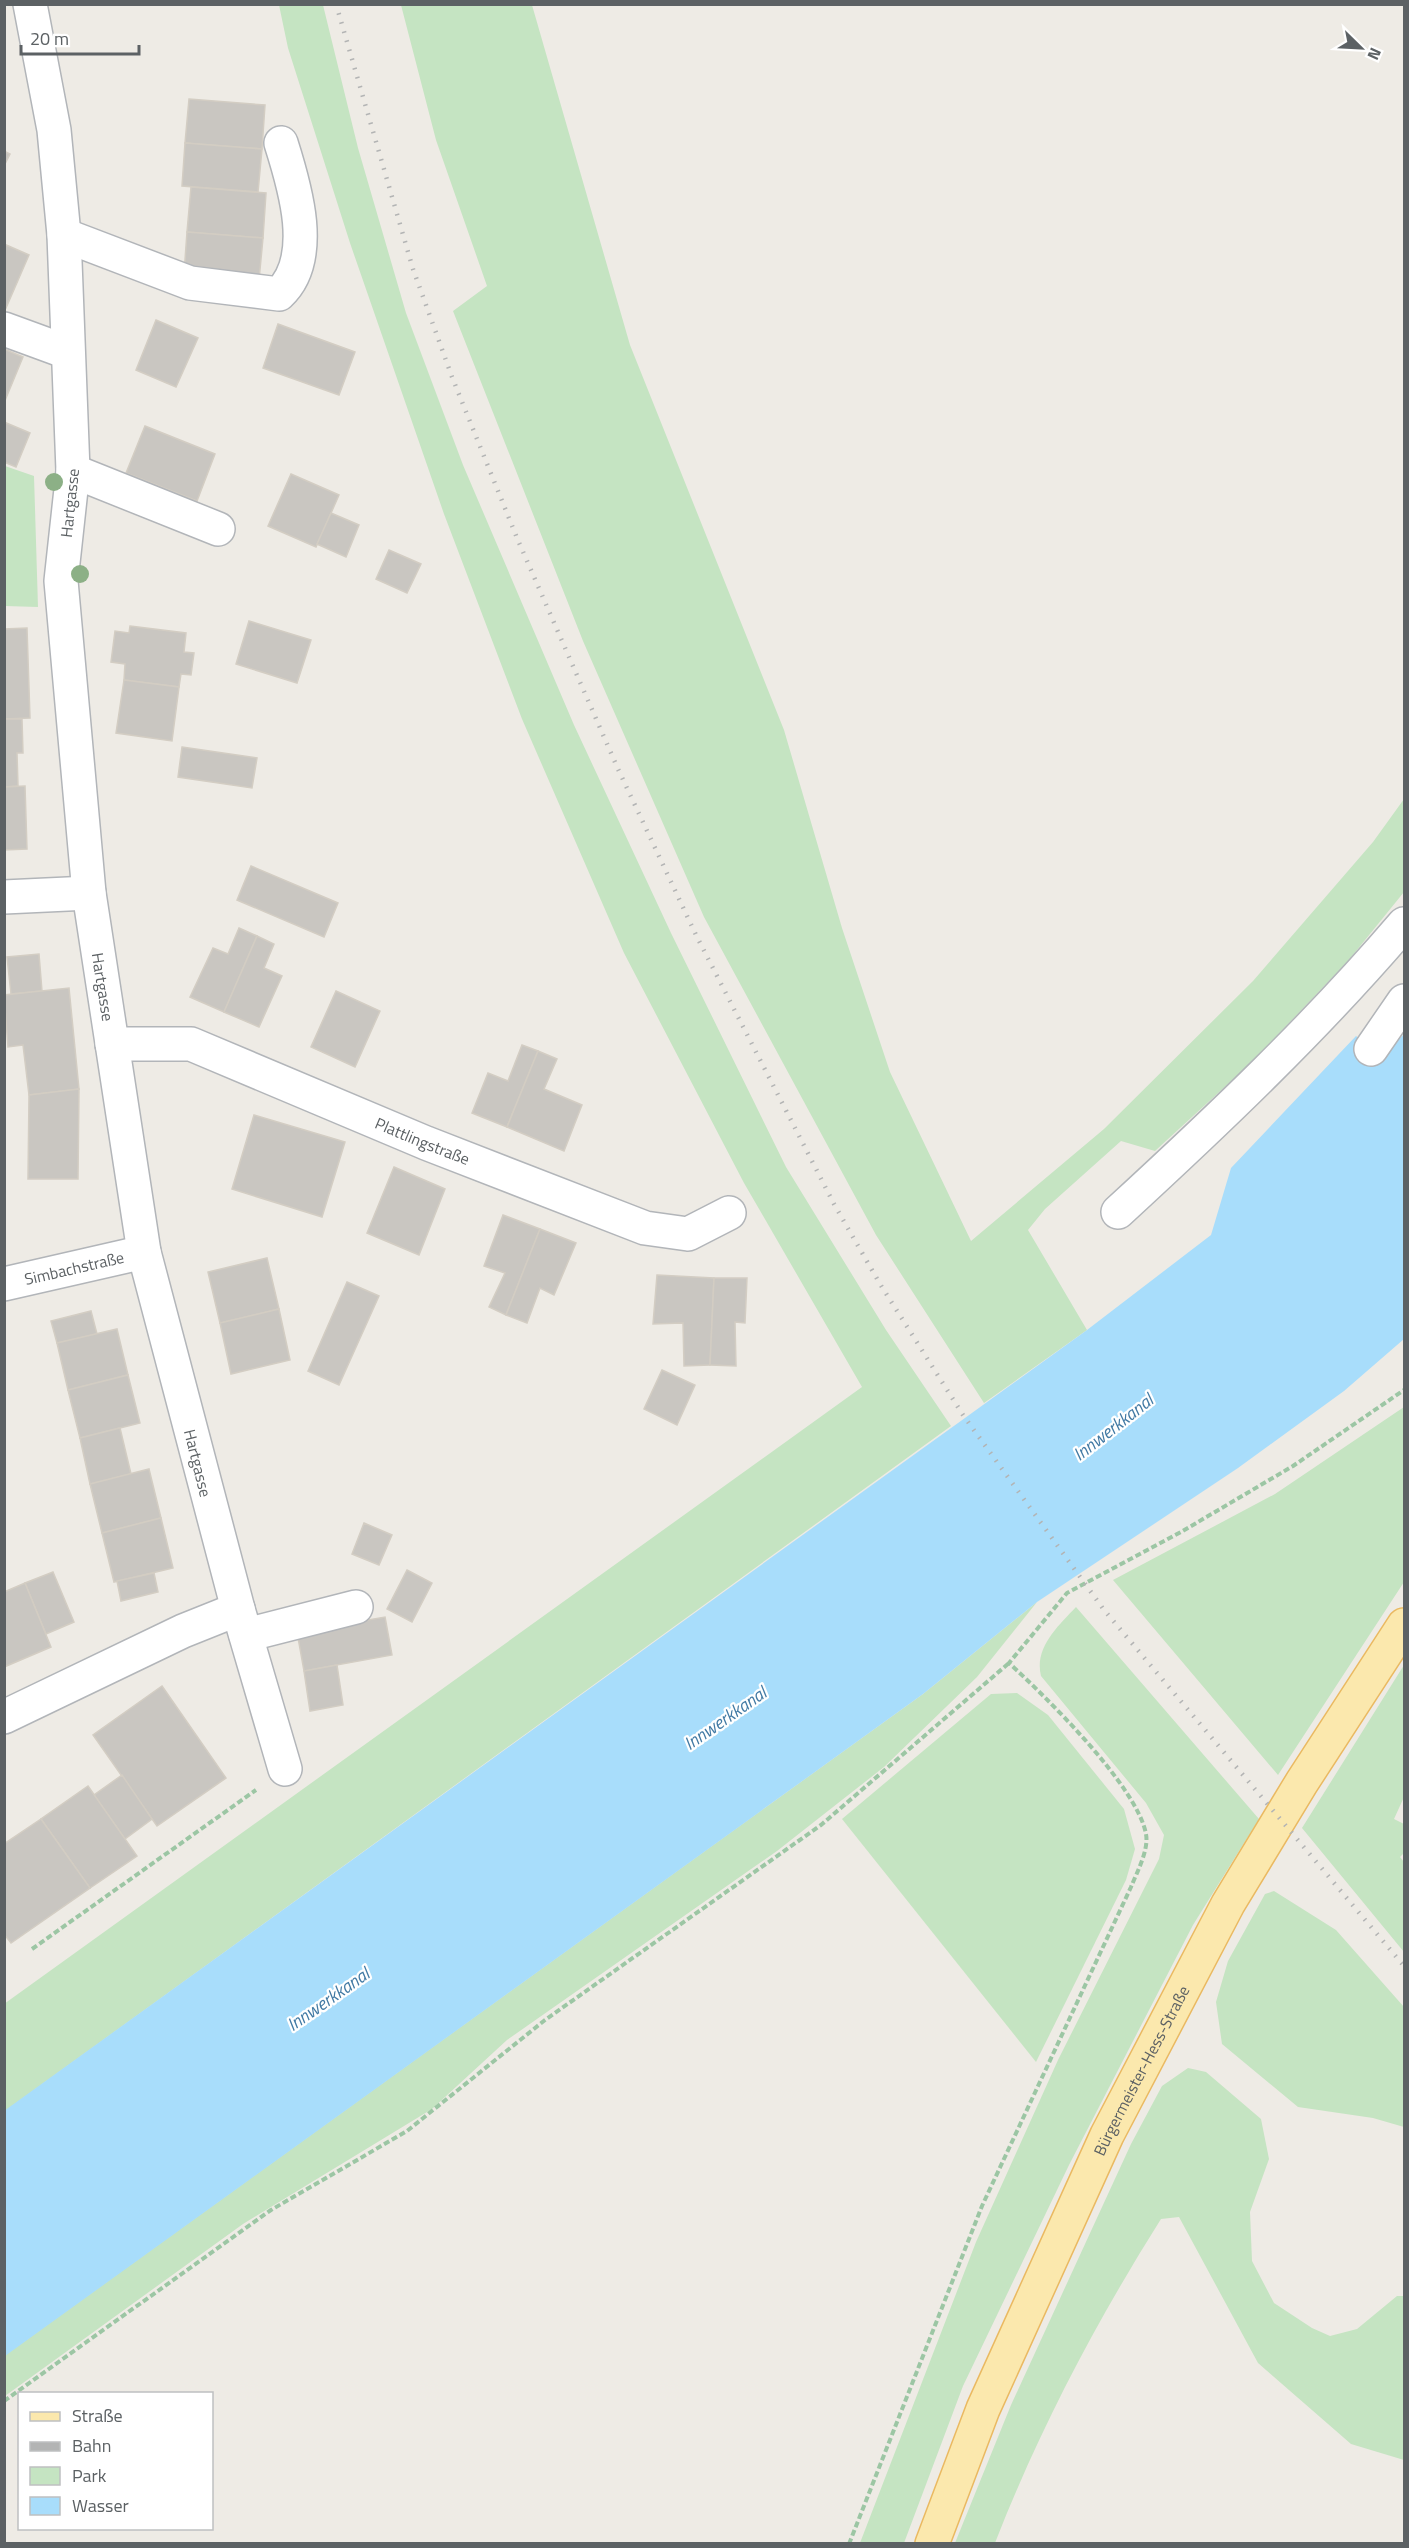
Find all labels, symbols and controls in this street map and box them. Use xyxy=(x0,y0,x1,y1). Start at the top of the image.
scale bar xyxy=(21,18,140,56)
north arrow xyxy=(1331,18,1391,78)
text: 20 m xyxy=(30,25,69,52)
text: N xyxy=(1361,44,1388,64)
street label: Hartgasse xyxy=(54,467,85,539)
street label: Hartgasse xyxy=(86,951,120,1023)
street label: Plattlingstraße xyxy=(371,1111,473,1171)
street label: Simbachstraße xyxy=(22,1245,126,1291)
water label: Innwerkkanal xyxy=(1067,1386,1161,1467)
street label: Hartgasse xyxy=(178,1427,218,1499)
water label: Innwerkkanal xyxy=(678,1678,774,1756)
water label: Innwerkkanal xyxy=(281,1959,377,2037)
street label: Bürgermeister-Hess-Straße xyxy=(1087,1981,1195,2160)
legend xyxy=(18,2392,213,2530)
text: Straße xyxy=(72,2402,123,2429)
text: Bahn xyxy=(72,2432,111,2459)
text: Park xyxy=(72,2462,107,2489)
text: Wasser xyxy=(72,2492,129,2519)

